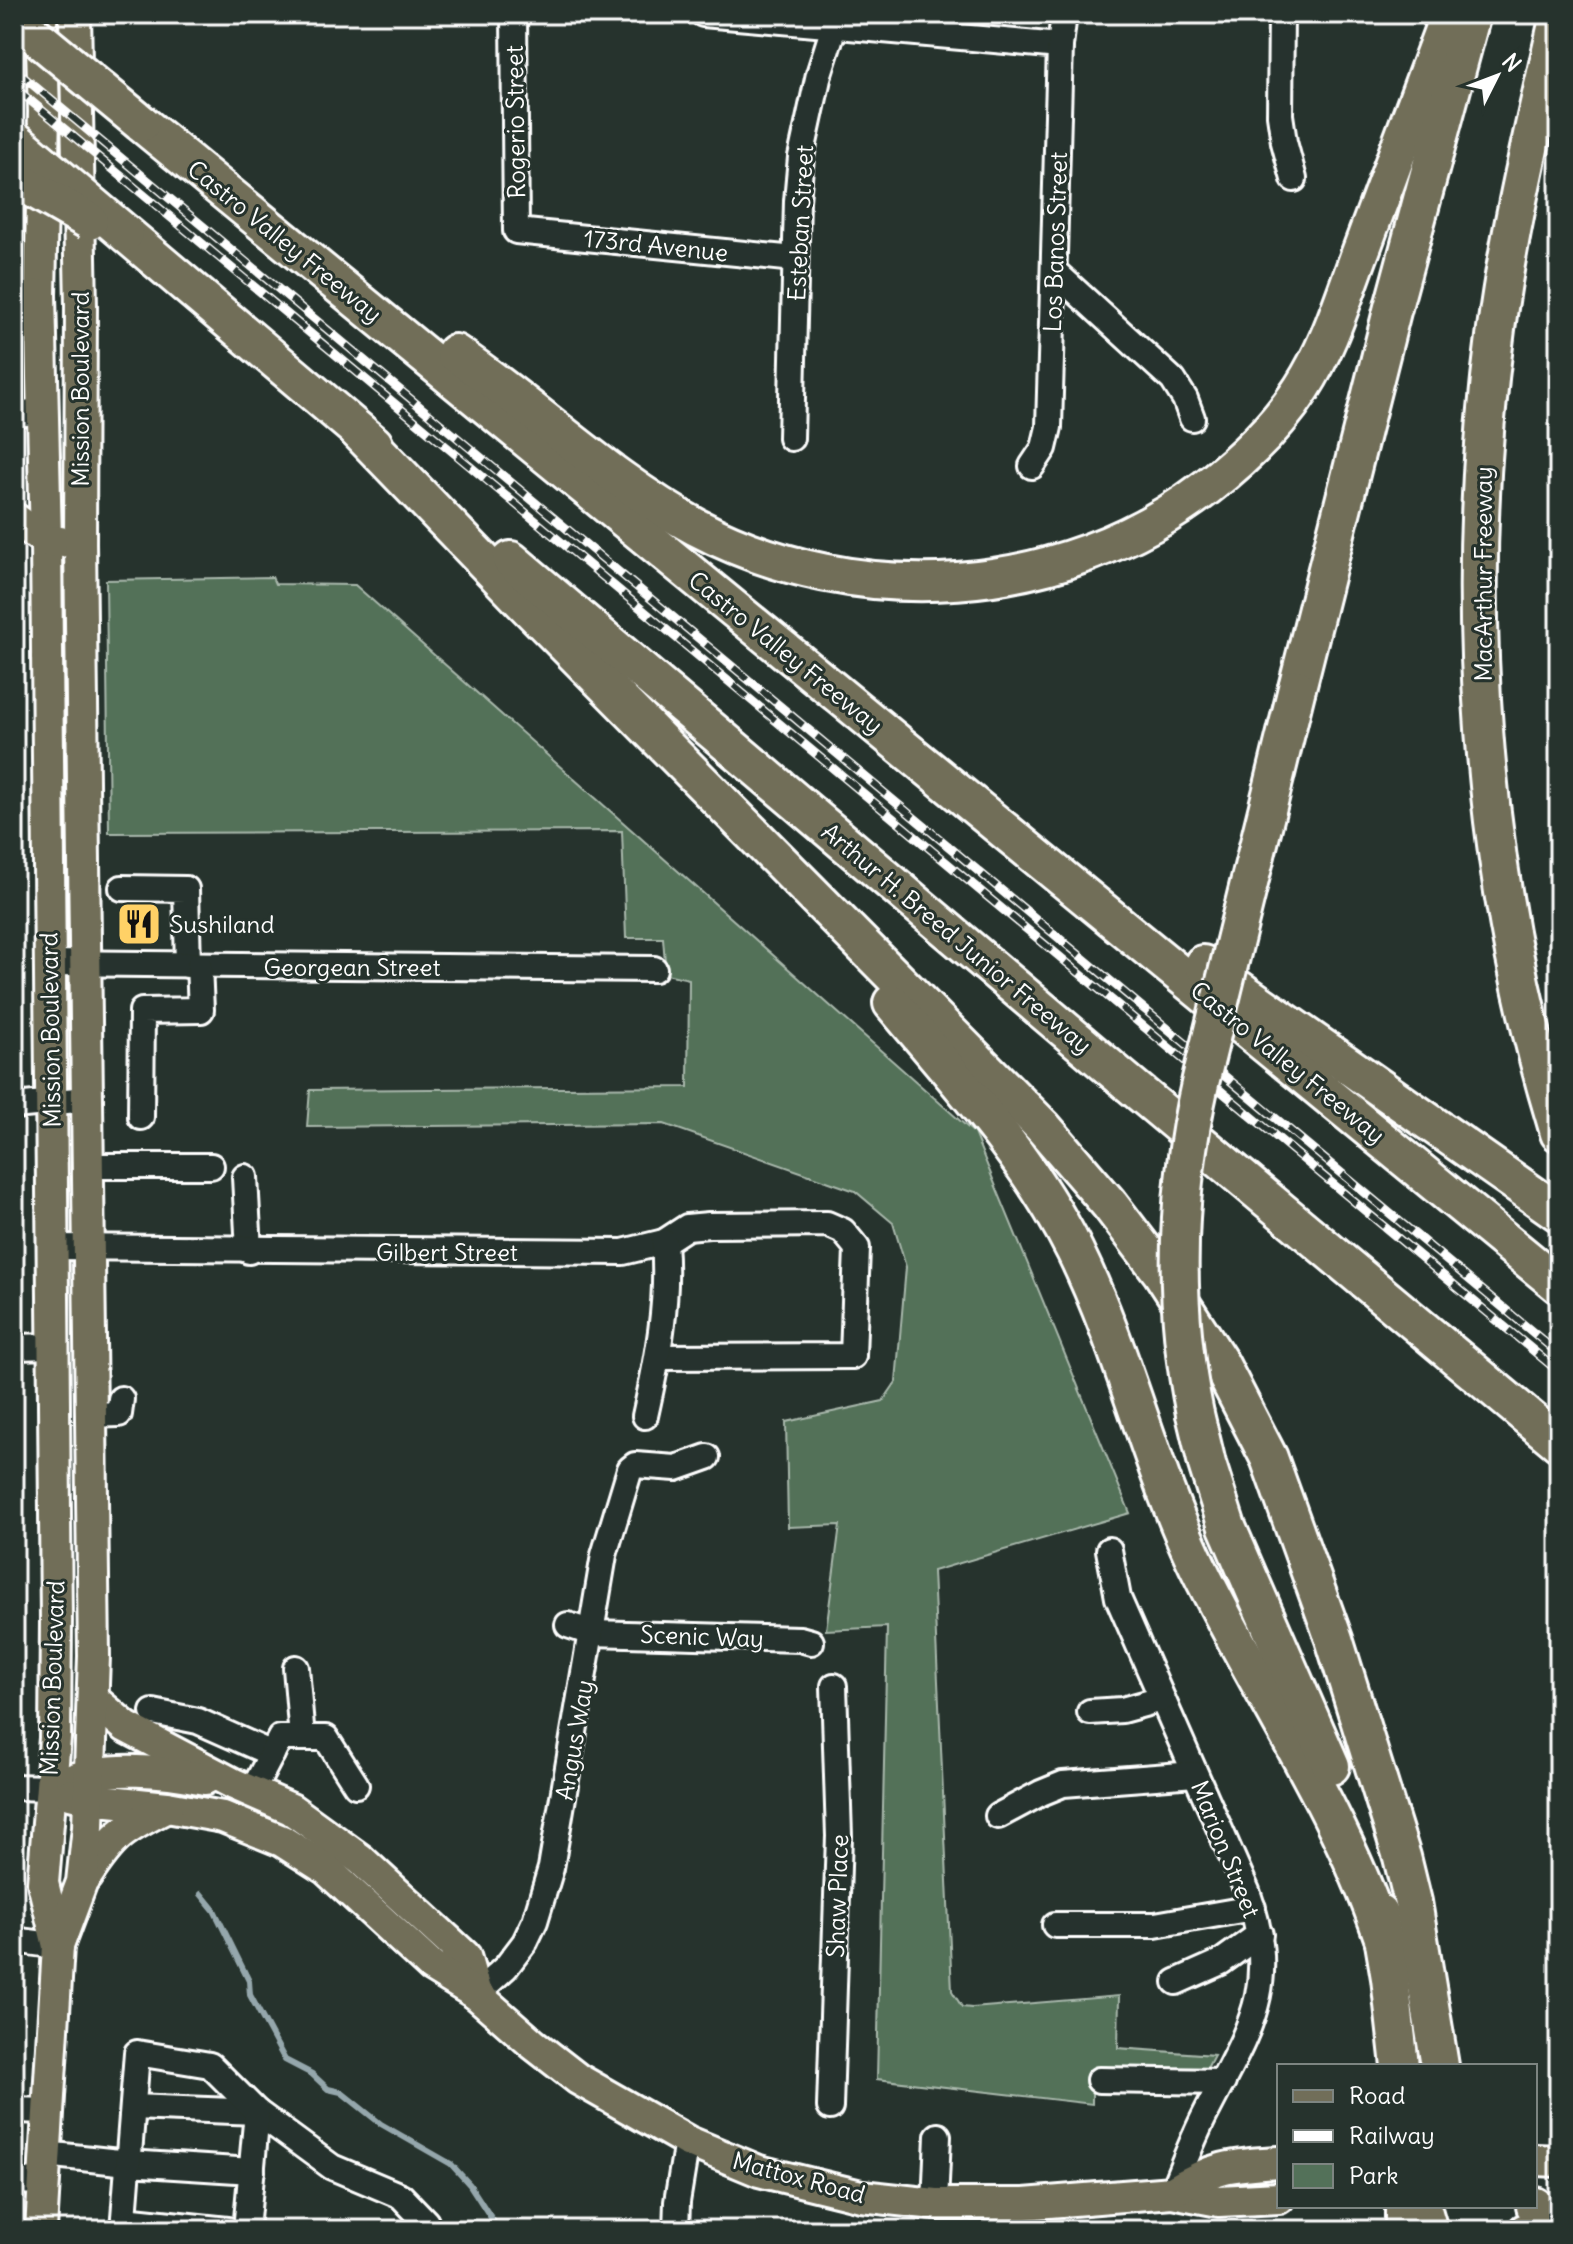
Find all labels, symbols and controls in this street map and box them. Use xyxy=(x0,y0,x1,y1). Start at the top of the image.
north arrow xyxy=(1457,36,1537,116)
street label: Rogerio Street xyxy=(499,45,531,199)
text: N xyxy=(1496,48,1527,78)
street label: Esteban Street xyxy=(781,144,819,302)
street label: Los Banos Street xyxy=(1037,151,1073,333)
street label: Castro Valley Freeway xyxy=(182,153,388,329)
street label: 173rd Avenue xyxy=(582,223,730,267)
street label: Mission Boulevard xyxy=(65,291,95,487)
street label: MacArthur Freeway xyxy=(1468,466,1498,682)
street label: Castro Valley Freeway xyxy=(683,564,889,740)
street label: Arthur H. Breed Junior Freeway xyxy=(816,816,1098,1060)
restaurant icon: Sushiland xyxy=(115,900,163,948)
place label: Sushiland xyxy=(170,909,275,939)
street label: Mission Boulevard xyxy=(33,932,67,1128)
street label: Georgean Street xyxy=(264,952,440,982)
street label: Castro Valley Freeway xyxy=(1185,974,1391,1150)
street label: Gilbert Street xyxy=(376,1237,518,1267)
street label: Mission Boulevard xyxy=(34,1580,70,1776)
street label: Scenic Way xyxy=(640,1619,764,1653)
street label: Angus Way xyxy=(549,1678,599,1802)
street label: Marion Street xyxy=(1185,1776,1267,1922)
street label: Shaw Place xyxy=(820,1834,854,1958)
legend xyxy=(1277,2064,1537,2208)
text: Road xyxy=(1349,2080,1405,2110)
text: Railway xyxy=(1349,2120,1435,2150)
street label: Mattox Road xyxy=(729,2145,869,2209)
text: Park xyxy=(1349,2160,1399,2190)

